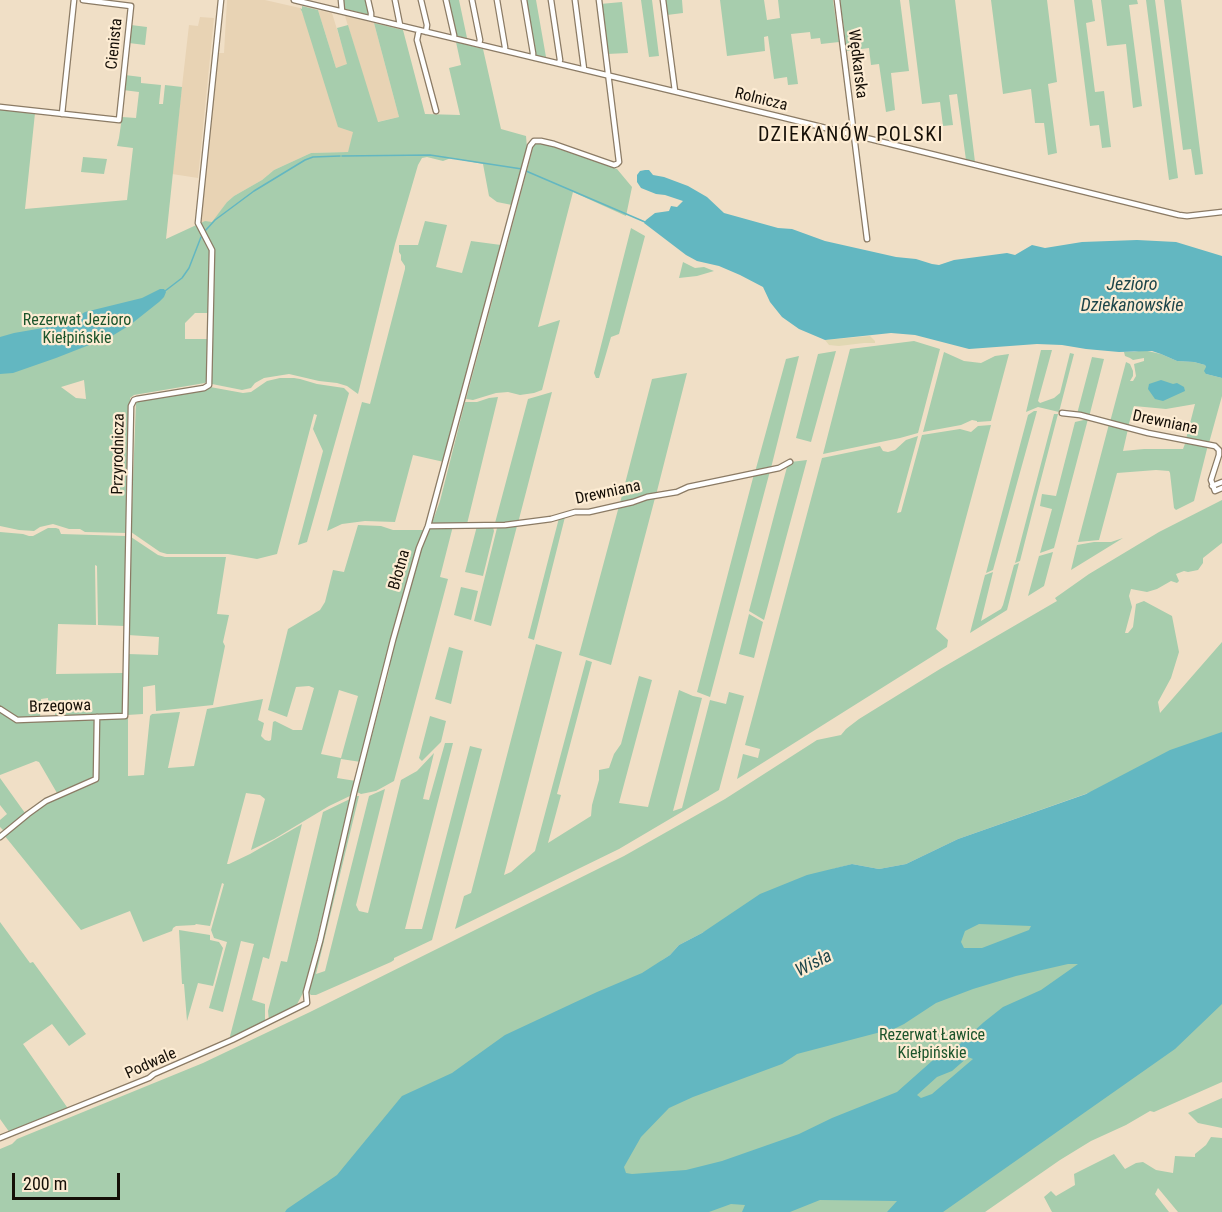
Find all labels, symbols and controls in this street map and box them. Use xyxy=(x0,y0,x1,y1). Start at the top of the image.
street label: Cienista xyxy=(103,17,127,71)
street label: Wędkarska xyxy=(843,28,871,100)
street label: Rolnicza xyxy=(733,84,789,116)
district label: DZIEKANÓW POLSKI xyxy=(758,124,944,148)
water label: Jezioro Dziekanowskie xyxy=(1081,274,1183,316)
park label: Rezerwat Jezioro Kiełpińskie xyxy=(23,311,131,349)
street label: Drewniana xyxy=(1131,407,1199,439)
street label: Przyrodnicza xyxy=(109,413,129,495)
street label: Drewniana xyxy=(574,477,642,509)
street label: Błotna xyxy=(385,548,415,592)
street label: Brzegowa xyxy=(29,696,91,718)
water label: Wisła xyxy=(792,946,836,982)
park label: Rezerwat Ławice Kiełpińskie xyxy=(879,1026,985,1064)
street label: Podwale xyxy=(122,1044,180,1084)
scale bar xyxy=(15,1161,123,1199)
text: 200 m xyxy=(23,1173,67,1194)

